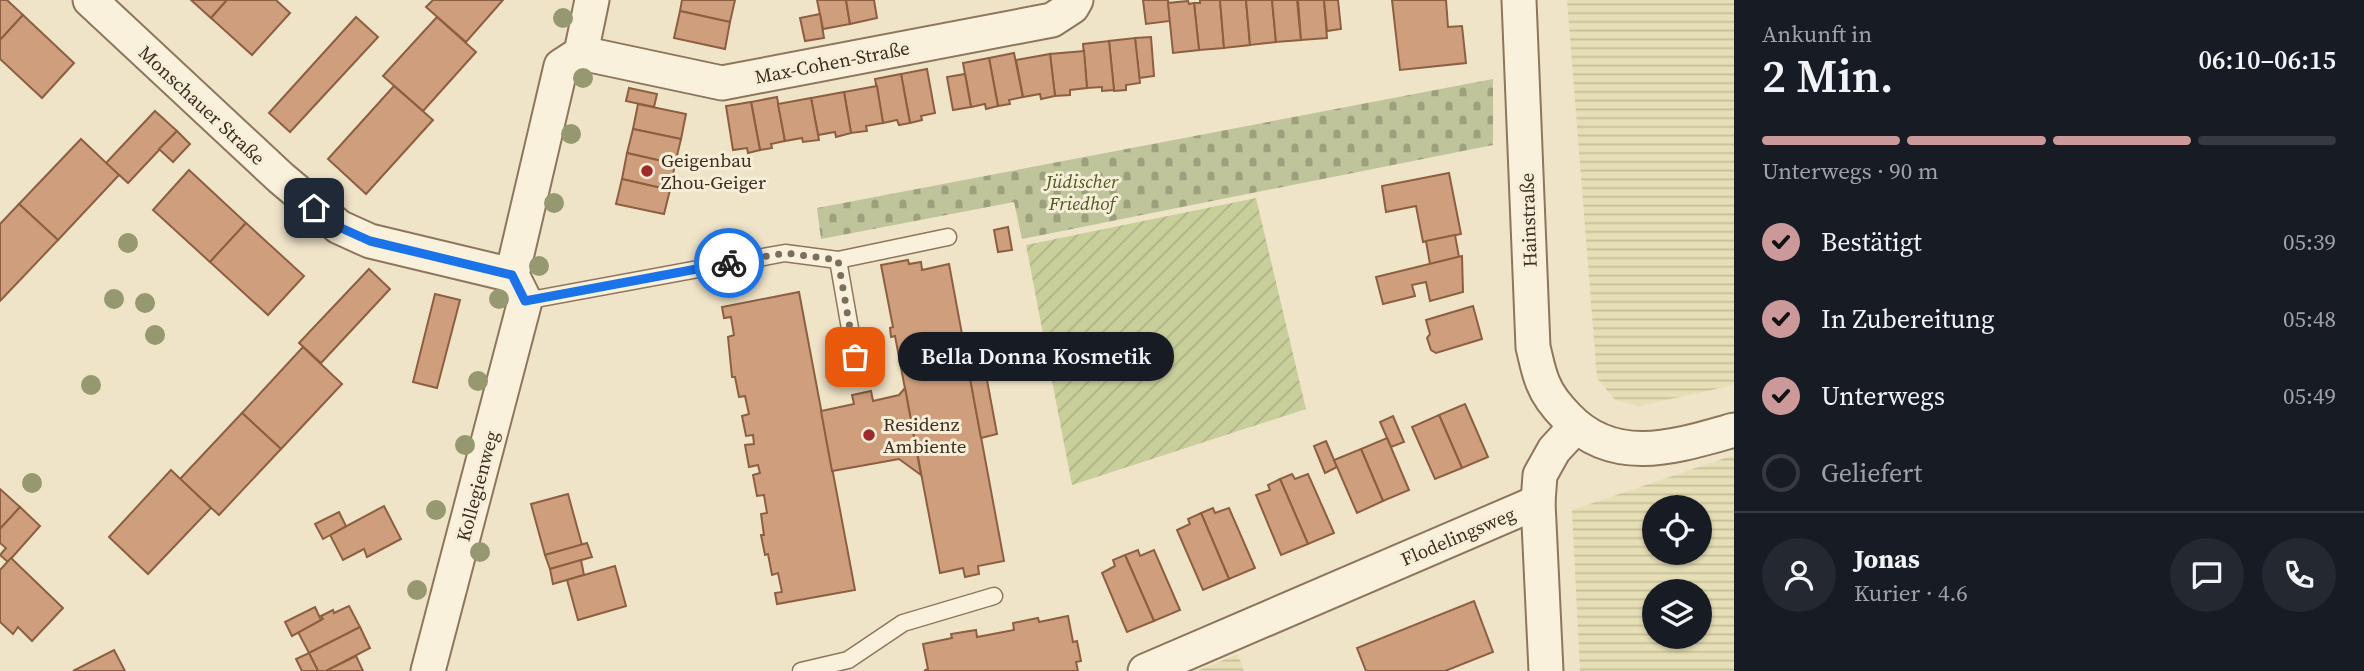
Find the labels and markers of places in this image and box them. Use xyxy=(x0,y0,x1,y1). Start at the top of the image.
place label: Geigenbau Zhou-Geiger xyxy=(661,147,766,195)
marker: Geigenbau Zhou-Geiger xyxy=(639,163,655,179)
pin xyxy=(284,178,344,238)
pin xyxy=(825,327,885,387)
callout: Bella Donna Kosmetik xyxy=(897,332,1174,382)
place label: Residenz Ambiente xyxy=(883,411,966,459)
marker: Residenz Ambiente xyxy=(861,427,877,443)

